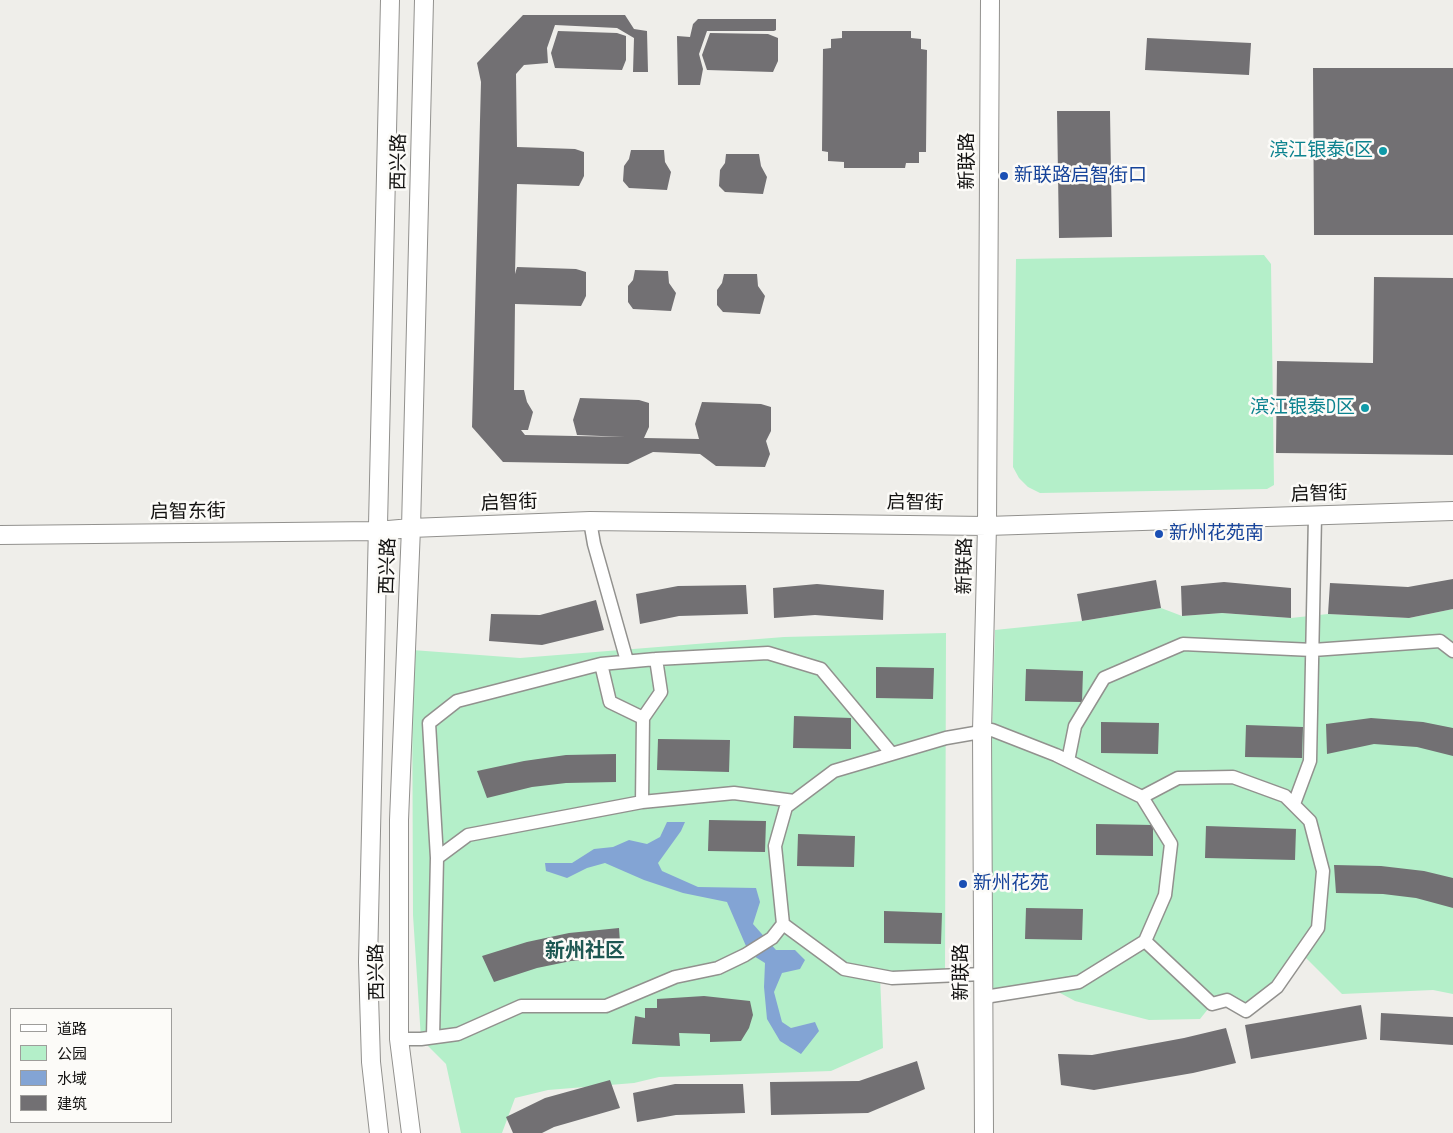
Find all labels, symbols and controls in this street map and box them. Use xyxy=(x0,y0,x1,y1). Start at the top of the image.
street label: 西兴路 xyxy=(387,133,411,191)
street label: 新联路 xyxy=(957,133,979,189)
place label: 滨江银泰C区 xyxy=(1269,140,1373,162)
marker: 滨江银泰C区 xyxy=(1377,145,1389,157)
place label: 新联路启智街口 xyxy=(1014,165,1147,187)
marker: 新联路启智街口 xyxy=(998,170,1010,182)
place label: 滨江银泰D区 xyxy=(1250,397,1355,419)
marker: 滨江银泰D区 xyxy=(1359,402,1371,414)
street label: 启智街 xyxy=(1290,482,1348,506)
street label: 启智街 xyxy=(480,491,538,515)
street label: 启智街 xyxy=(886,491,944,515)
street label: 启智东街 xyxy=(150,500,226,524)
place label: 新州花苑南 xyxy=(1169,523,1264,545)
marker: 新州花苑南 xyxy=(1153,528,1165,540)
street label: 西兴路 xyxy=(376,537,400,595)
street label: 新联路 xyxy=(953,537,977,595)
place label: 新州花苑 xyxy=(973,873,1049,895)
marker: 新州花苑 xyxy=(957,878,969,890)
district label: 新州社区 xyxy=(545,939,625,963)
street label: 西兴路 xyxy=(365,943,389,1001)
street label: 新联路 xyxy=(951,944,973,1000)
legend xyxy=(10,1008,172,1123)
text: 道路 xyxy=(57,1019,87,1038)
text: 公园 xyxy=(57,1044,87,1063)
text: 水域 xyxy=(57,1069,87,1088)
text: 建筑 xyxy=(57,1094,87,1113)

